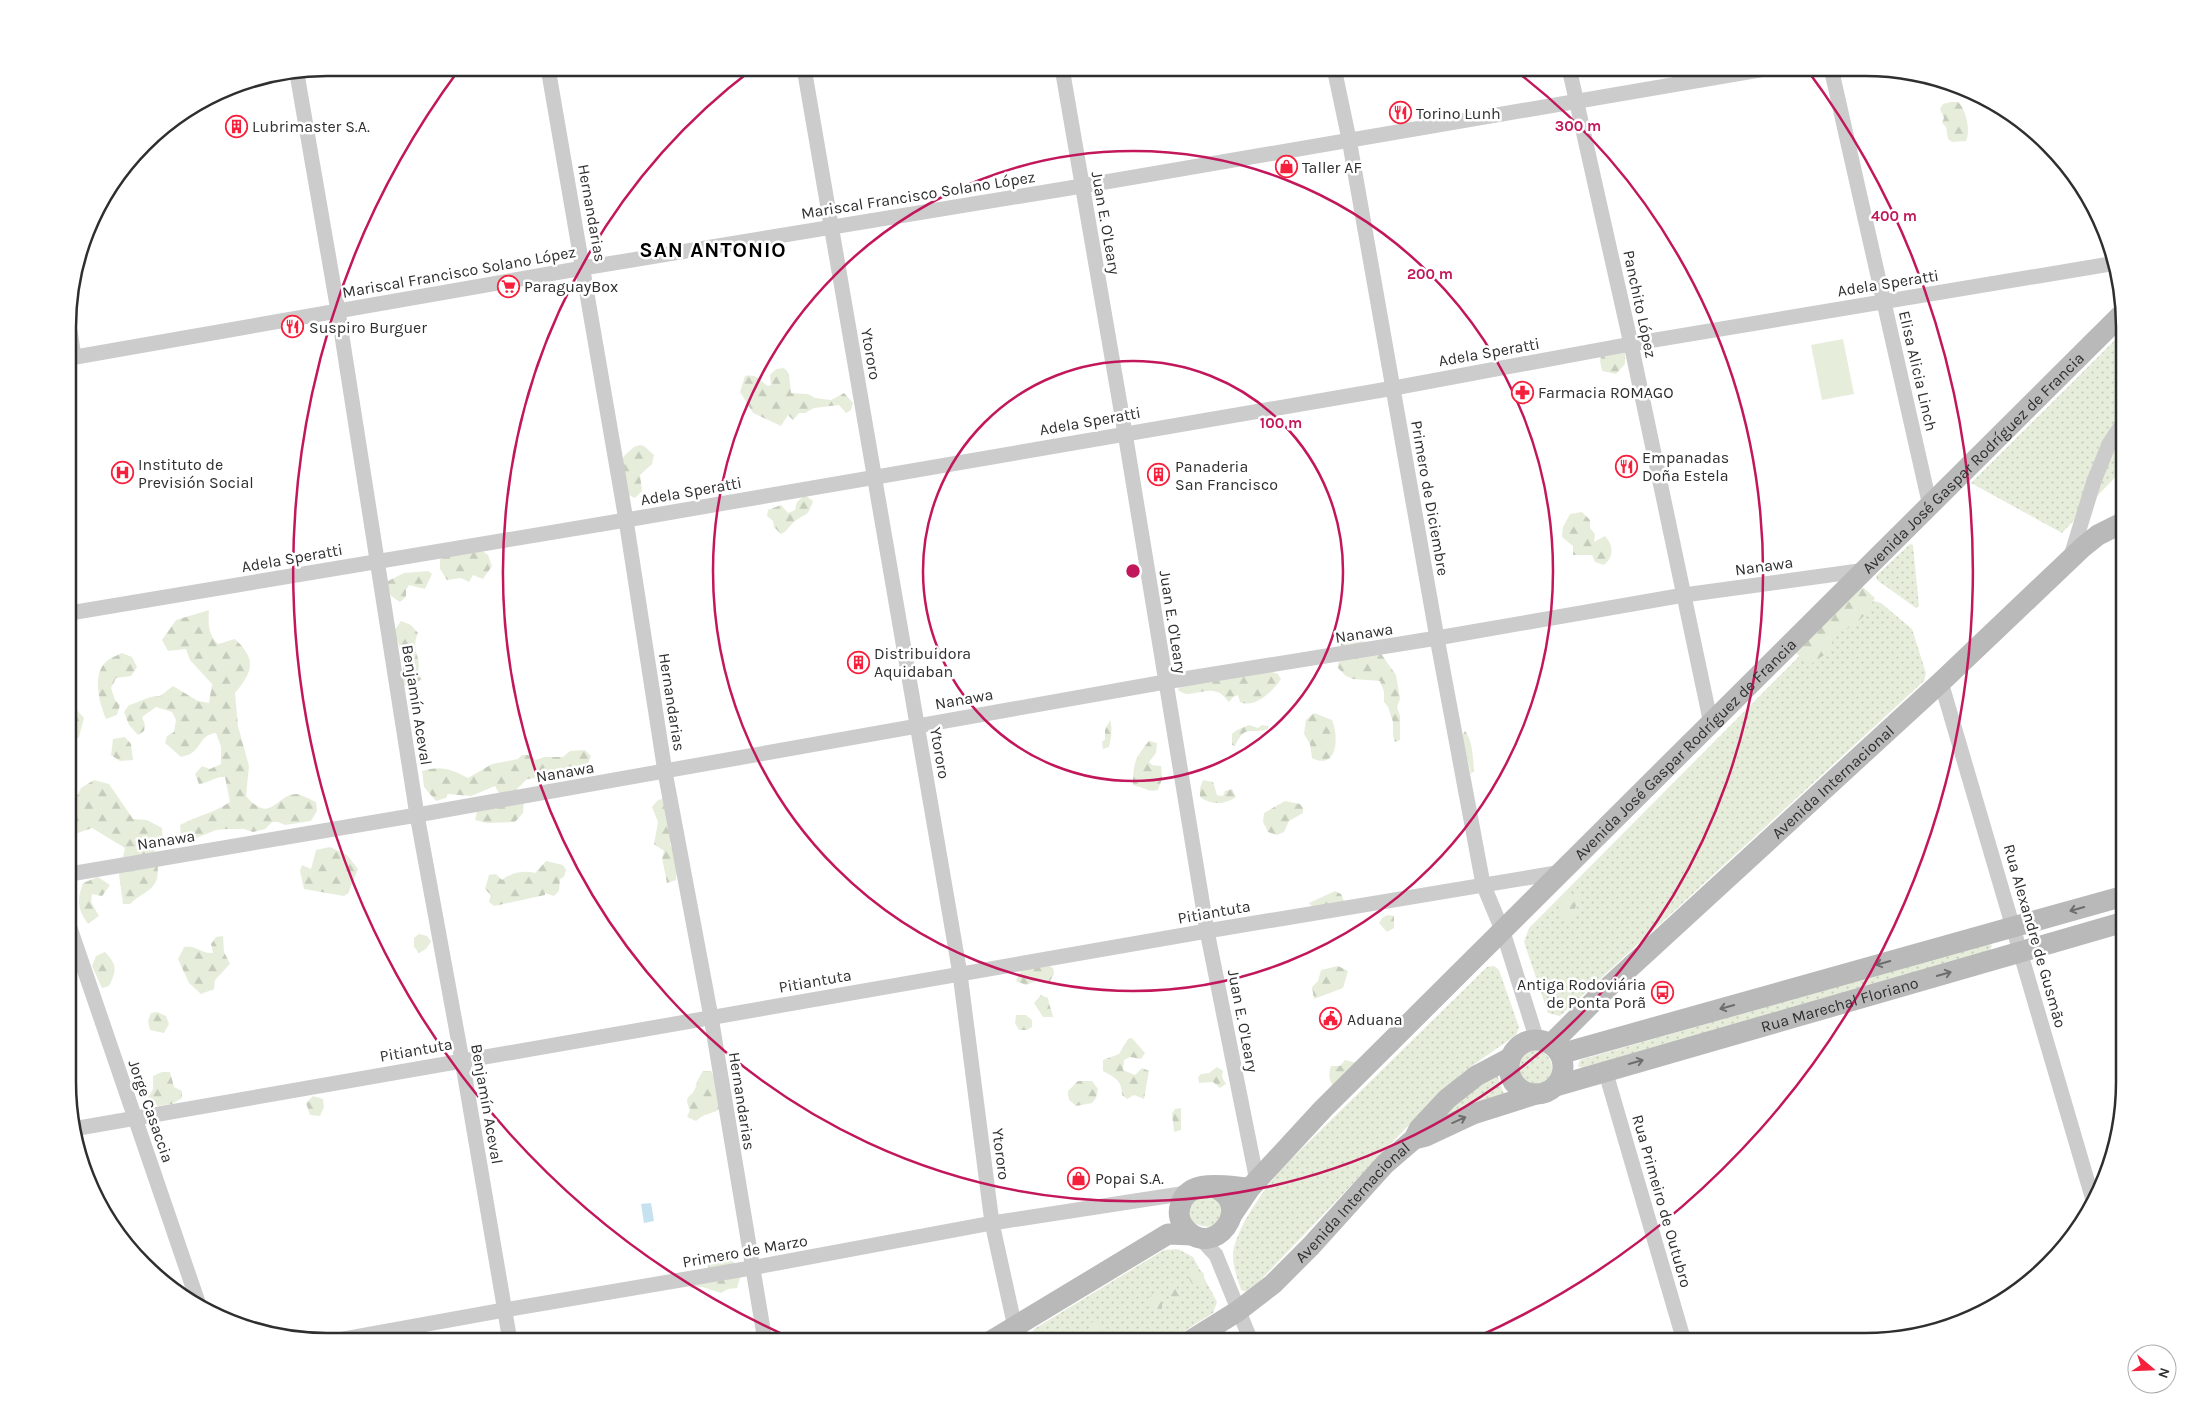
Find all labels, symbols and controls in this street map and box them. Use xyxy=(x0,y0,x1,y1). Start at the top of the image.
restaurant icon: Torino Lunh xyxy=(1388,101,1412,125)
place label: Torino Lunh xyxy=(1416,104,1501,123)
building icon: Lubrimaster S.A. xyxy=(224,114,248,138)
place label: Lubrimaster S.A. xyxy=(252,117,370,136)
text: 300 m xyxy=(1555,117,1601,135)
shop icon: Taller AF xyxy=(1274,155,1298,179)
place label: Taller AF xyxy=(1302,158,1362,177)
street label: Hernandarias xyxy=(574,163,610,263)
street label: Mariscal Francisco Solano López xyxy=(800,167,1036,223)
street label: Juan E. O'Leary xyxy=(1088,170,1125,277)
text: 400 m xyxy=(1871,207,1917,225)
district label: SAN ANTONIO xyxy=(639,238,787,262)
street label: Mariscal Francisco Solano López xyxy=(341,242,577,302)
street label: Panchito López xyxy=(1619,248,1661,360)
text: 200 m xyxy=(1407,265,1453,283)
street label: Adela Speratti xyxy=(1836,266,1940,300)
supermarket icon: ParaguayBox xyxy=(496,274,520,298)
place label: ParaguayBox xyxy=(524,277,618,296)
street label: Elisa Alicia Linch xyxy=(1895,309,1941,433)
restaurant icon: Suspiro Burguer xyxy=(281,315,305,339)
place label: Suspiro Burguer xyxy=(309,318,427,337)
street label: Ytororo xyxy=(857,327,885,381)
street label: Adela Speratti xyxy=(1437,334,1541,370)
street label: Avenida José Gaspar Rodríguez de Francia xyxy=(1858,348,2088,577)
pharmacy icon: Farmacia ROMAGO xyxy=(1510,380,1534,404)
place label: Farmacia ROMAGO xyxy=(1538,383,1674,402)
street label: Adela Speratti xyxy=(1038,403,1142,439)
text: 100 m xyxy=(1260,414,1302,432)
street label: Primero de Diciembre xyxy=(1407,419,1453,577)
place label: Empanadas Doña Estela xyxy=(1642,448,1729,485)
restaurant icon: Empanadas Doña Estela xyxy=(1614,454,1638,478)
place label: Instituto de Previsión Social xyxy=(138,455,254,492)
place label: Panaderia San Francisco xyxy=(1175,457,1278,494)
hospital icon: Instituto de Previsión Social xyxy=(110,461,134,485)
building icon: Panaderia San Francisco xyxy=(1147,463,1171,487)
street label: Adela Speratti xyxy=(639,473,743,509)
street label: Adela Speratti xyxy=(240,540,344,576)
street label: Nanawa xyxy=(1734,553,1794,579)
centre of rings xyxy=(1124,562,1142,580)
street label: Juan E. O'Leary xyxy=(1155,569,1191,676)
street label: Nanawa xyxy=(1334,619,1394,647)
street label: Avenida José Gaspar Rodríguez de Francia xyxy=(1570,634,1800,863)
street label: Benjamín Aceval xyxy=(398,643,436,767)
place label: Distribuidora Aquidaban xyxy=(874,644,971,681)
building icon: Distribuidora Aquidaban xyxy=(846,650,870,674)
street label: Hernandarias xyxy=(655,652,689,752)
street label: Nanawa xyxy=(933,685,995,713)
street label: Avenida Internacional xyxy=(1768,721,1898,842)
street label: Ytororo xyxy=(926,726,954,780)
street label: Nanawa xyxy=(534,758,596,786)
street label: Nanawa xyxy=(136,826,196,854)
street label: Rua Alexandre de Gusmão xyxy=(2000,842,2070,1030)
street label: Pitiantuta xyxy=(1176,896,1252,928)
one-way arrow xyxy=(2069,905,2085,914)
one-way arrow xyxy=(1876,959,1892,969)
street label: Pitiantuta xyxy=(777,965,853,997)
street label: Juan E. O'Leary xyxy=(1224,968,1262,1075)
one-way arrow xyxy=(1935,968,1951,978)
street label: Rua Marechal Floriano xyxy=(1758,972,1920,1036)
place label: Antiga Rodoviária de Ponta Porã xyxy=(1517,975,1646,1012)
bus stop icon: Antiga Rodoviária de Ponta Porã xyxy=(1650,981,1674,1005)
one-way arrow xyxy=(1719,1003,1735,1012)
public building icon: Aduana xyxy=(1319,1007,1343,1031)
place label: Aduana xyxy=(1347,1010,1403,1029)
street label: Pitiantuta xyxy=(378,1034,454,1066)
street label: Benjamín Aceval xyxy=(467,1042,507,1166)
street label: Hernandarias xyxy=(725,1051,759,1151)
one-way arrow xyxy=(1628,1056,1644,1066)
street label: Jorge Casaccia xyxy=(124,1057,178,1165)
street label: Rua Primeiro de Outubro xyxy=(1628,1112,1696,1290)
one-way arrow xyxy=(1451,1115,1466,1125)
street label: Ytororo xyxy=(988,1127,1014,1181)
street label: Avenida Internacional xyxy=(1291,1138,1414,1266)
shop icon: Popai S.A. xyxy=(1067,1166,1091,1190)
place label: Popai S.A. xyxy=(1095,1169,1164,1188)
street label: Primero de Marzo xyxy=(681,1231,809,1271)
north arrow xyxy=(2127,1344,2177,1394)
text: N xyxy=(2154,1366,2173,1381)

